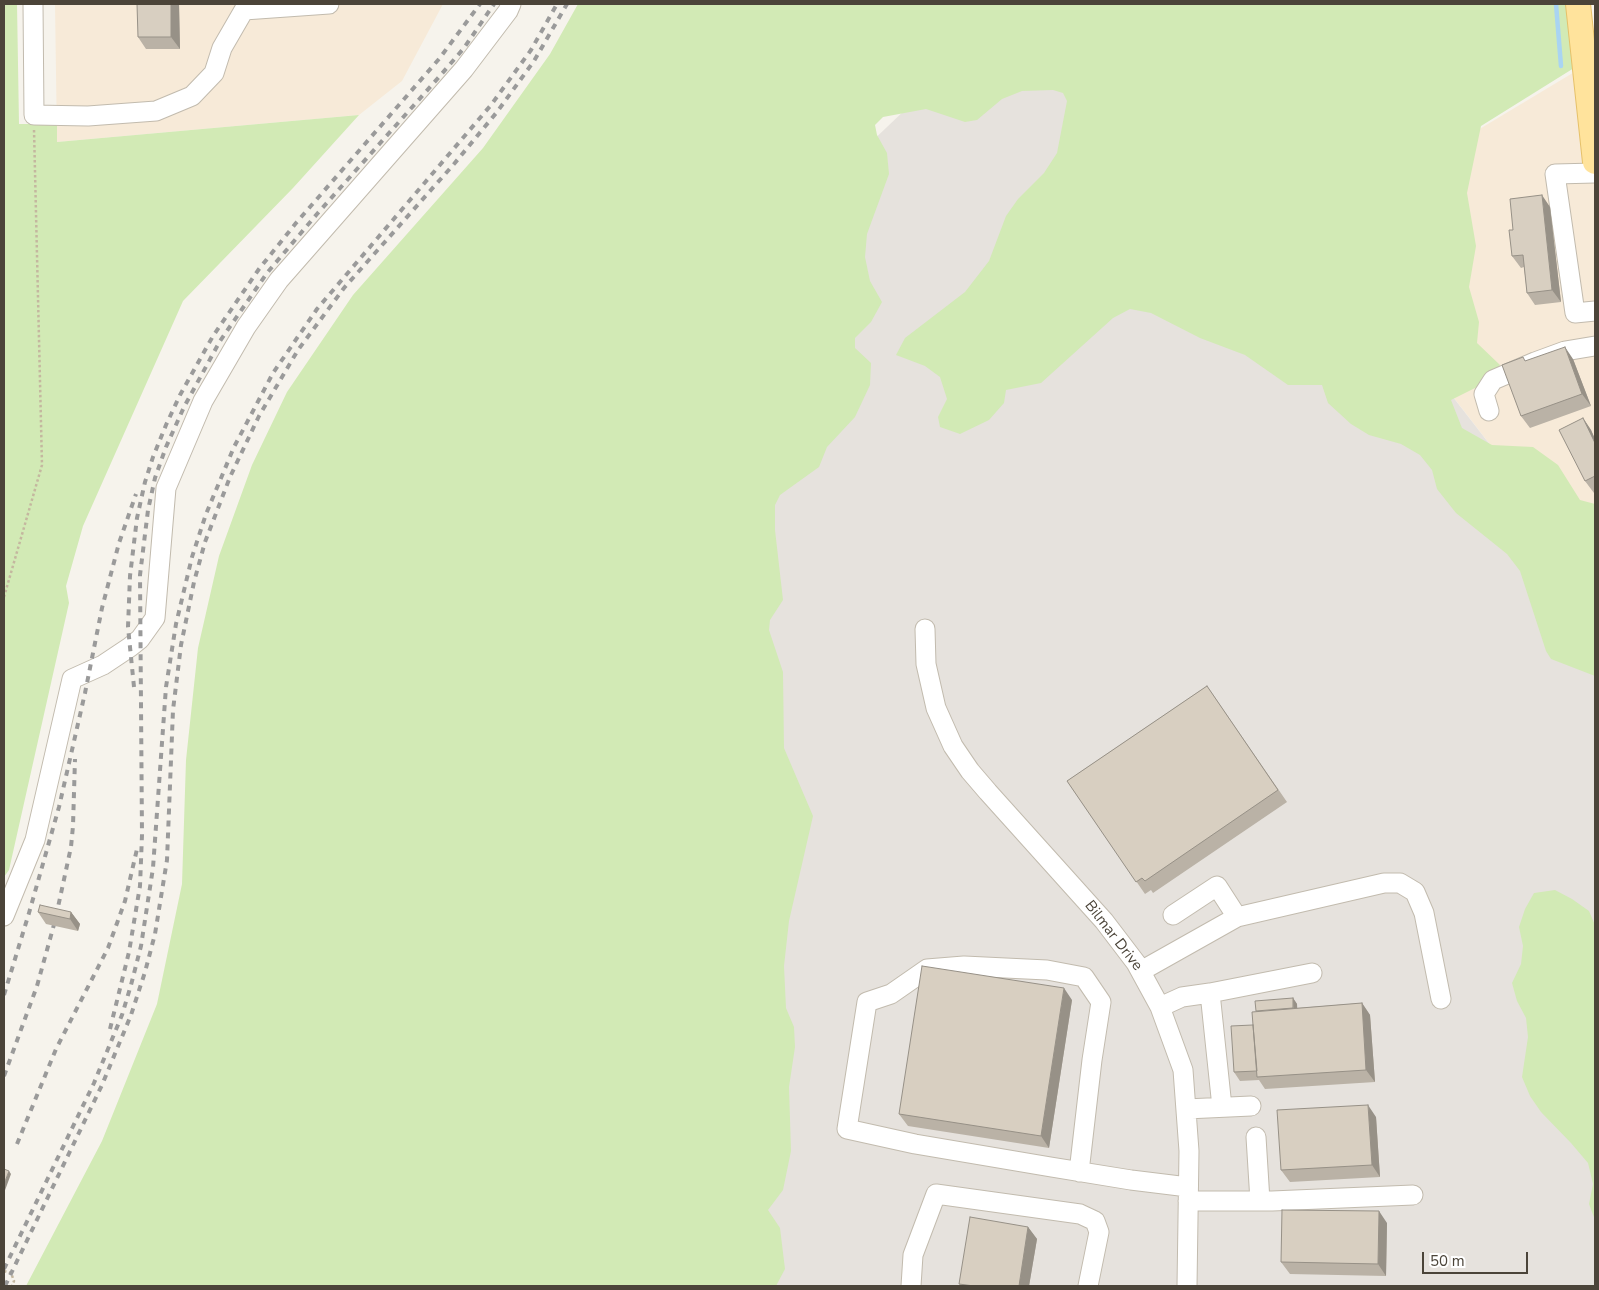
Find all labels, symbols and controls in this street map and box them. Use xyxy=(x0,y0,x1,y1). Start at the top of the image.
street label: Bilmar Drive xyxy=(1080,898,1146,974)
scale bar xyxy=(1424,1242,1530,1274)
text: 50 m xyxy=(1430,1251,1465,1271)

